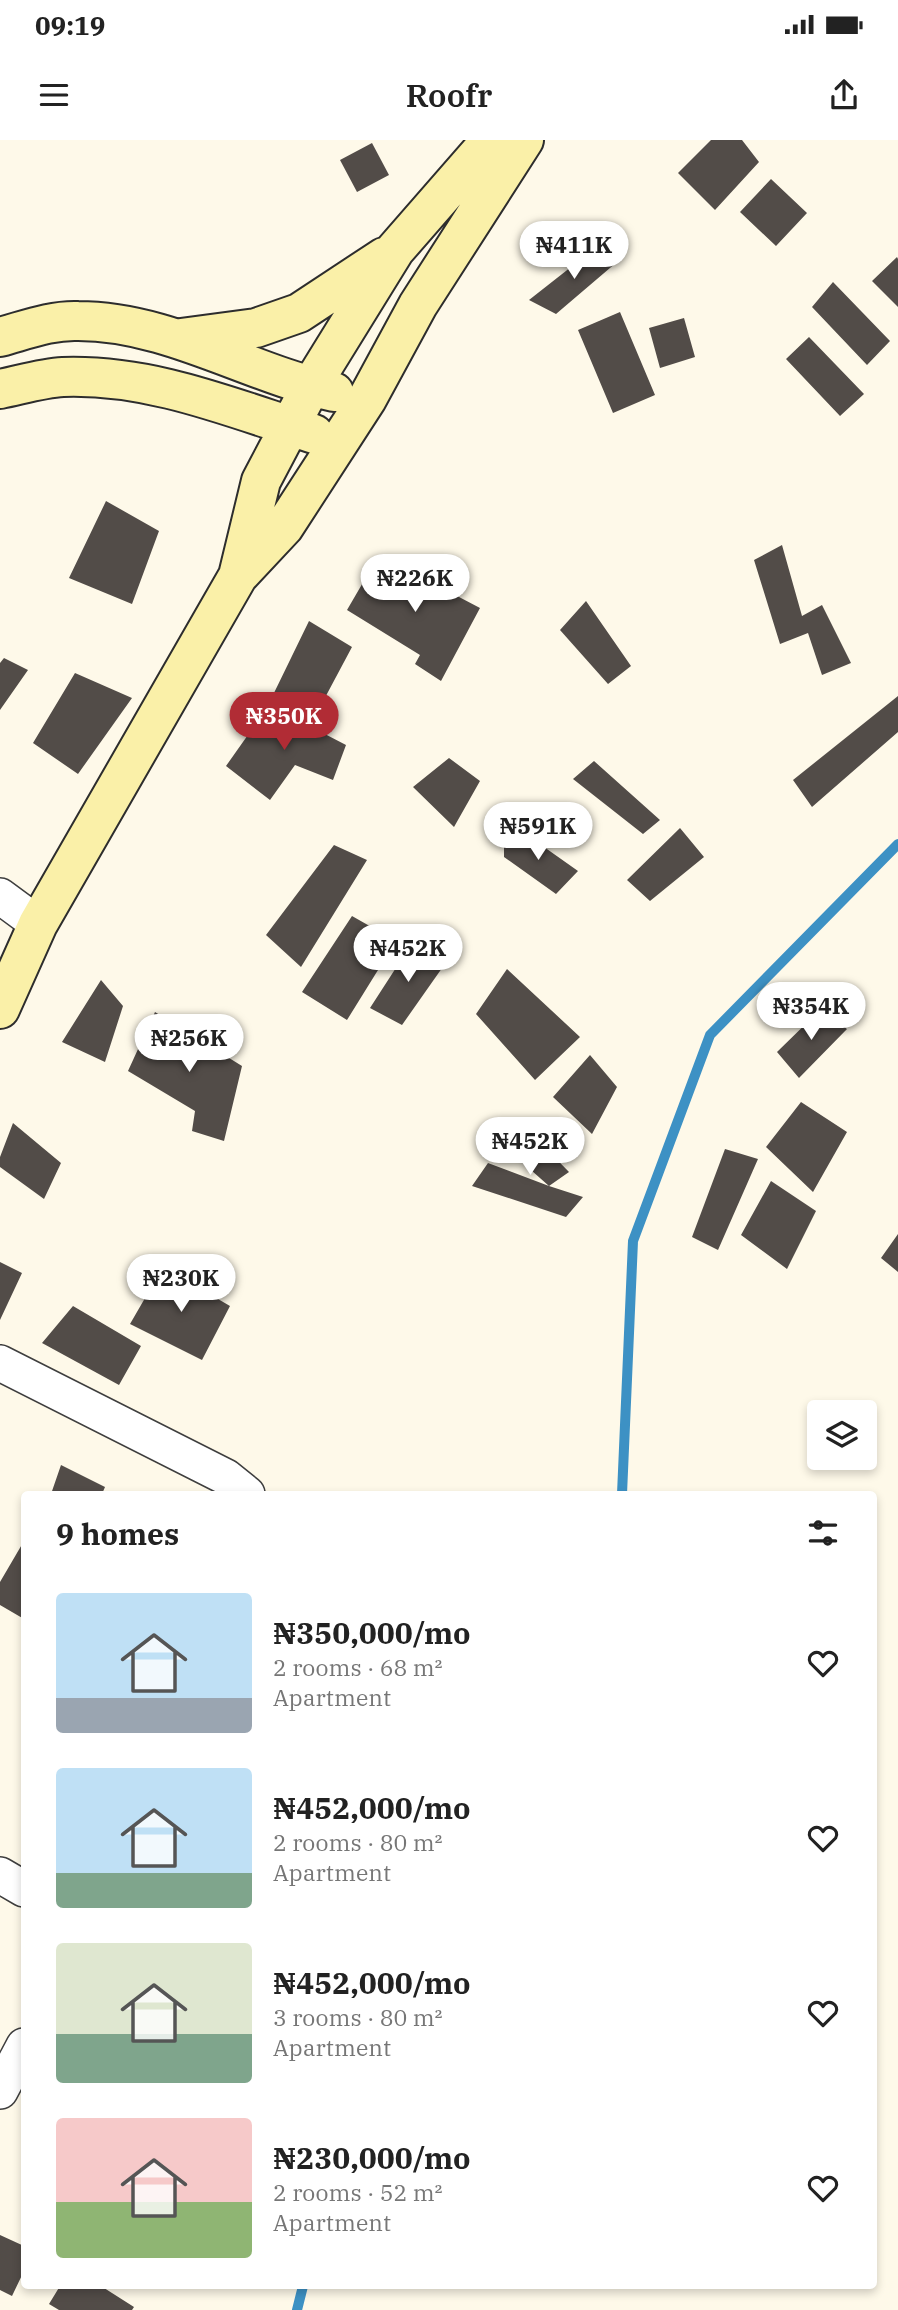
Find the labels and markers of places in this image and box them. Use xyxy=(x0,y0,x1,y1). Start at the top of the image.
pin: ₦411K xyxy=(525,222,623,281)
pin: ₦226K xyxy=(366,554,464,614)
pin: ₦350K xyxy=(235,692,333,752)
pin: ₦591K xyxy=(489,802,587,862)
pin: ₦452K xyxy=(359,924,457,984)
pin: ₦354K xyxy=(762,982,860,1042)
pin: ₦256K xyxy=(140,1014,238,1074)
pin: ₦452K xyxy=(481,1118,579,1177)
pin: ₦230K xyxy=(132,1254,230,1314)

